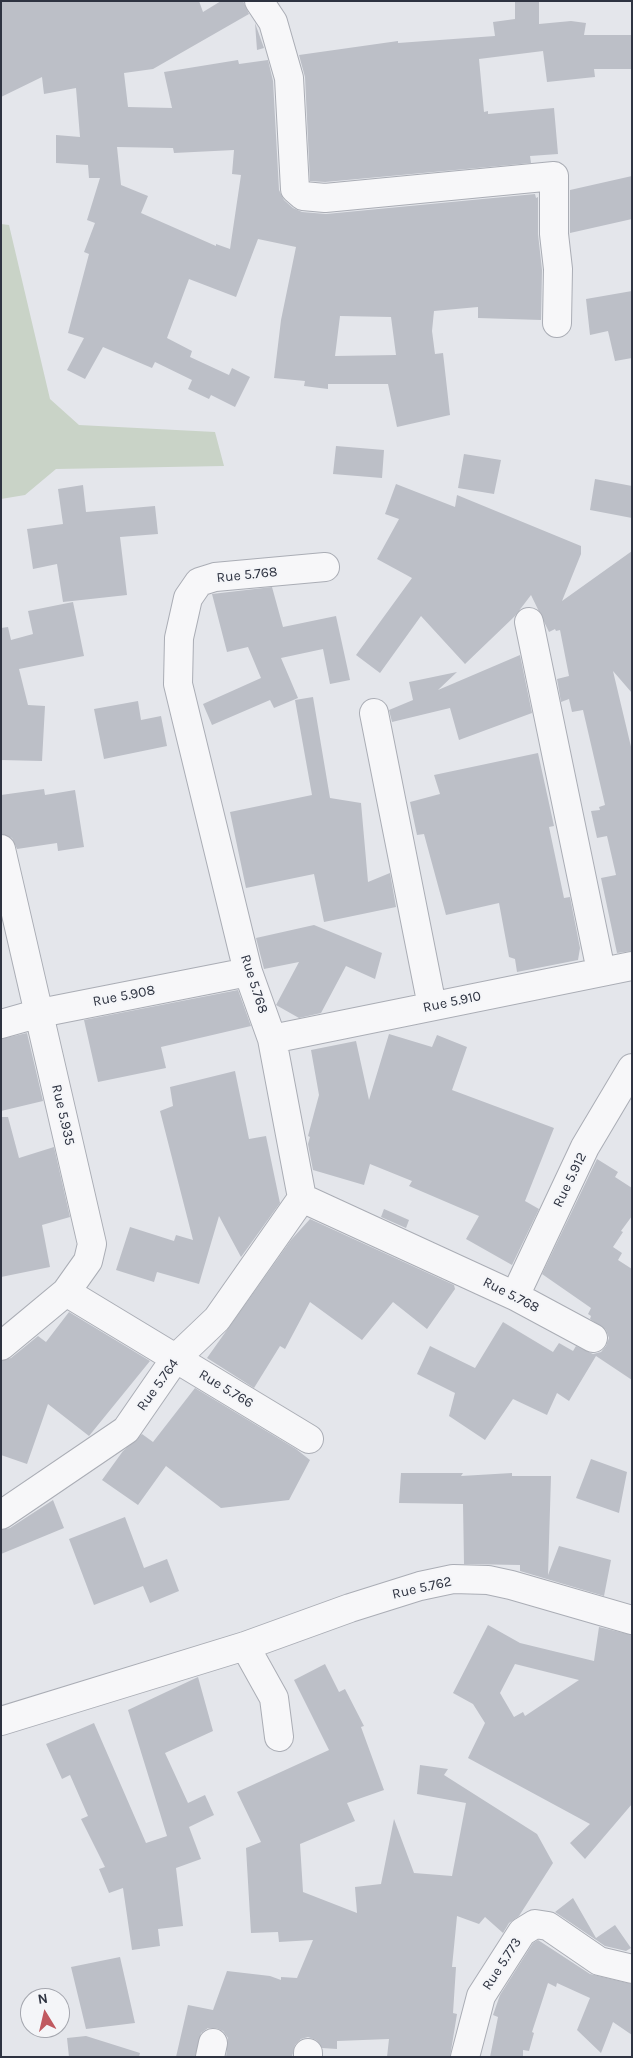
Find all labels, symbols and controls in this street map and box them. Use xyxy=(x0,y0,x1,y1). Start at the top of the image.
street label: Rue 5.768 xyxy=(216,563,278,587)
street label: Rue 5.768 xyxy=(237,952,271,1016)
street label: Rue 5.908 xyxy=(91,982,157,1010)
street label: Rue 5.910 xyxy=(421,988,483,1016)
street label: Rue 5.935 xyxy=(48,1083,78,1147)
street label: Rue 5.912 xyxy=(550,1150,590,1210)
street label: Rue 5.768 xyxy=(480,1274,542,1316)
street label: Rue 5.764 xyxy=(133,1356,183,1414)
street label: Rue 5.766 xyxy=(196,1366,256,1412)
street label: Rue 5.762 xyxy=(391,1573,453,1603)
street label: Rue 5.773 xyxy=(479,1935,525,1993)
north arrow xyxy=(20,1988,70,2038)
text: N xyxy=(36,1989,49,2008)

